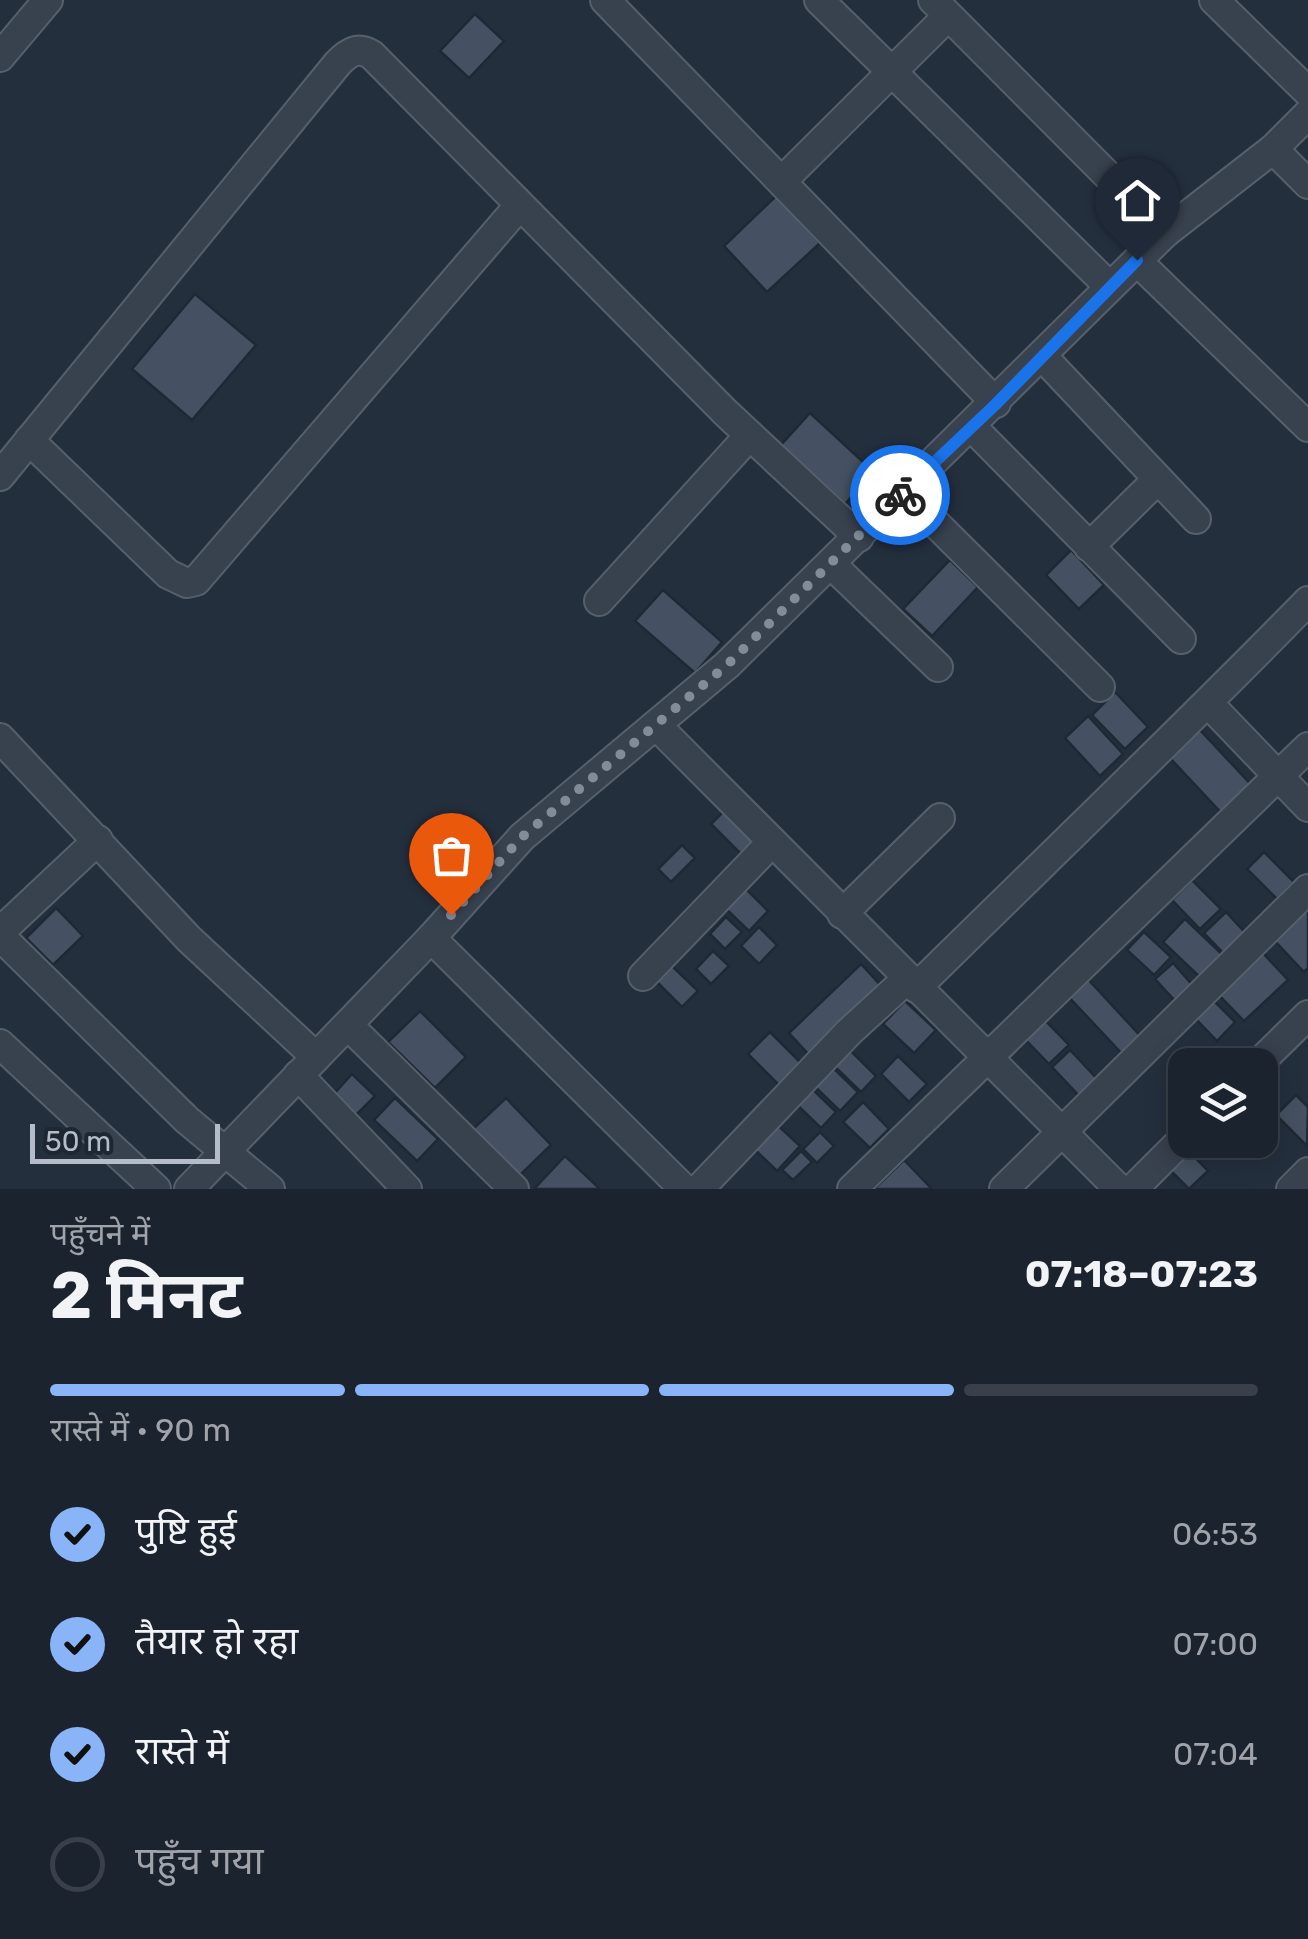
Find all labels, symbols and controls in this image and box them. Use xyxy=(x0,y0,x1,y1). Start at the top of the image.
pin xyxy=(1095,158,1180,261)
icon: home xyxy=(1110,173,1165,228)
courier xyxy=(850,445,950,545)
icon: bike xyxy=(873,468,928,523)
pin xyxy=(409,813,494,916)
icon: bag xyxy=(424,828,479,883)
map controls xyxy=(1168,1048,1278,1158)
button: layers xyxy=(1168,1048,1278,1158)
scale bar xyxy=(30,1119,220,1164)
text: 50 m xyxy=(45,1125,111,1158)
text: पहुँचने में xyxy=(50,1215,150,1253)
text: 07:18–07:23 xyxy=(1025,1251,1258,1297)
text: 2 मिनट xyxy=(50,1257,243,1334)
text: रास्ते में · 90 m xyxy=(50,1411,231,1449)
icon: check xyxy=(50,1507,105,1562)
text: पुष्टि हुई xyxy=(135,1508,237,1554)
text: 06:53 xyxy=(1172,1515,1258,1553)
icon: check xyxy=(50,1617,105,1672)
text: तैयार हो रहा xyxy=(135,1618,298,1664)
text: 07:00 xyxy=(1172,1625,1258,1663)
icon: check xyxy=(50,1727,105,1782)
text: रास्ते में xyxy=(135,1728,229,1774)
text: 07:04 xyxy=(1173,1735,1258,1773)
text: पहुँच गया xyxy=(135,1838,263,1884)

